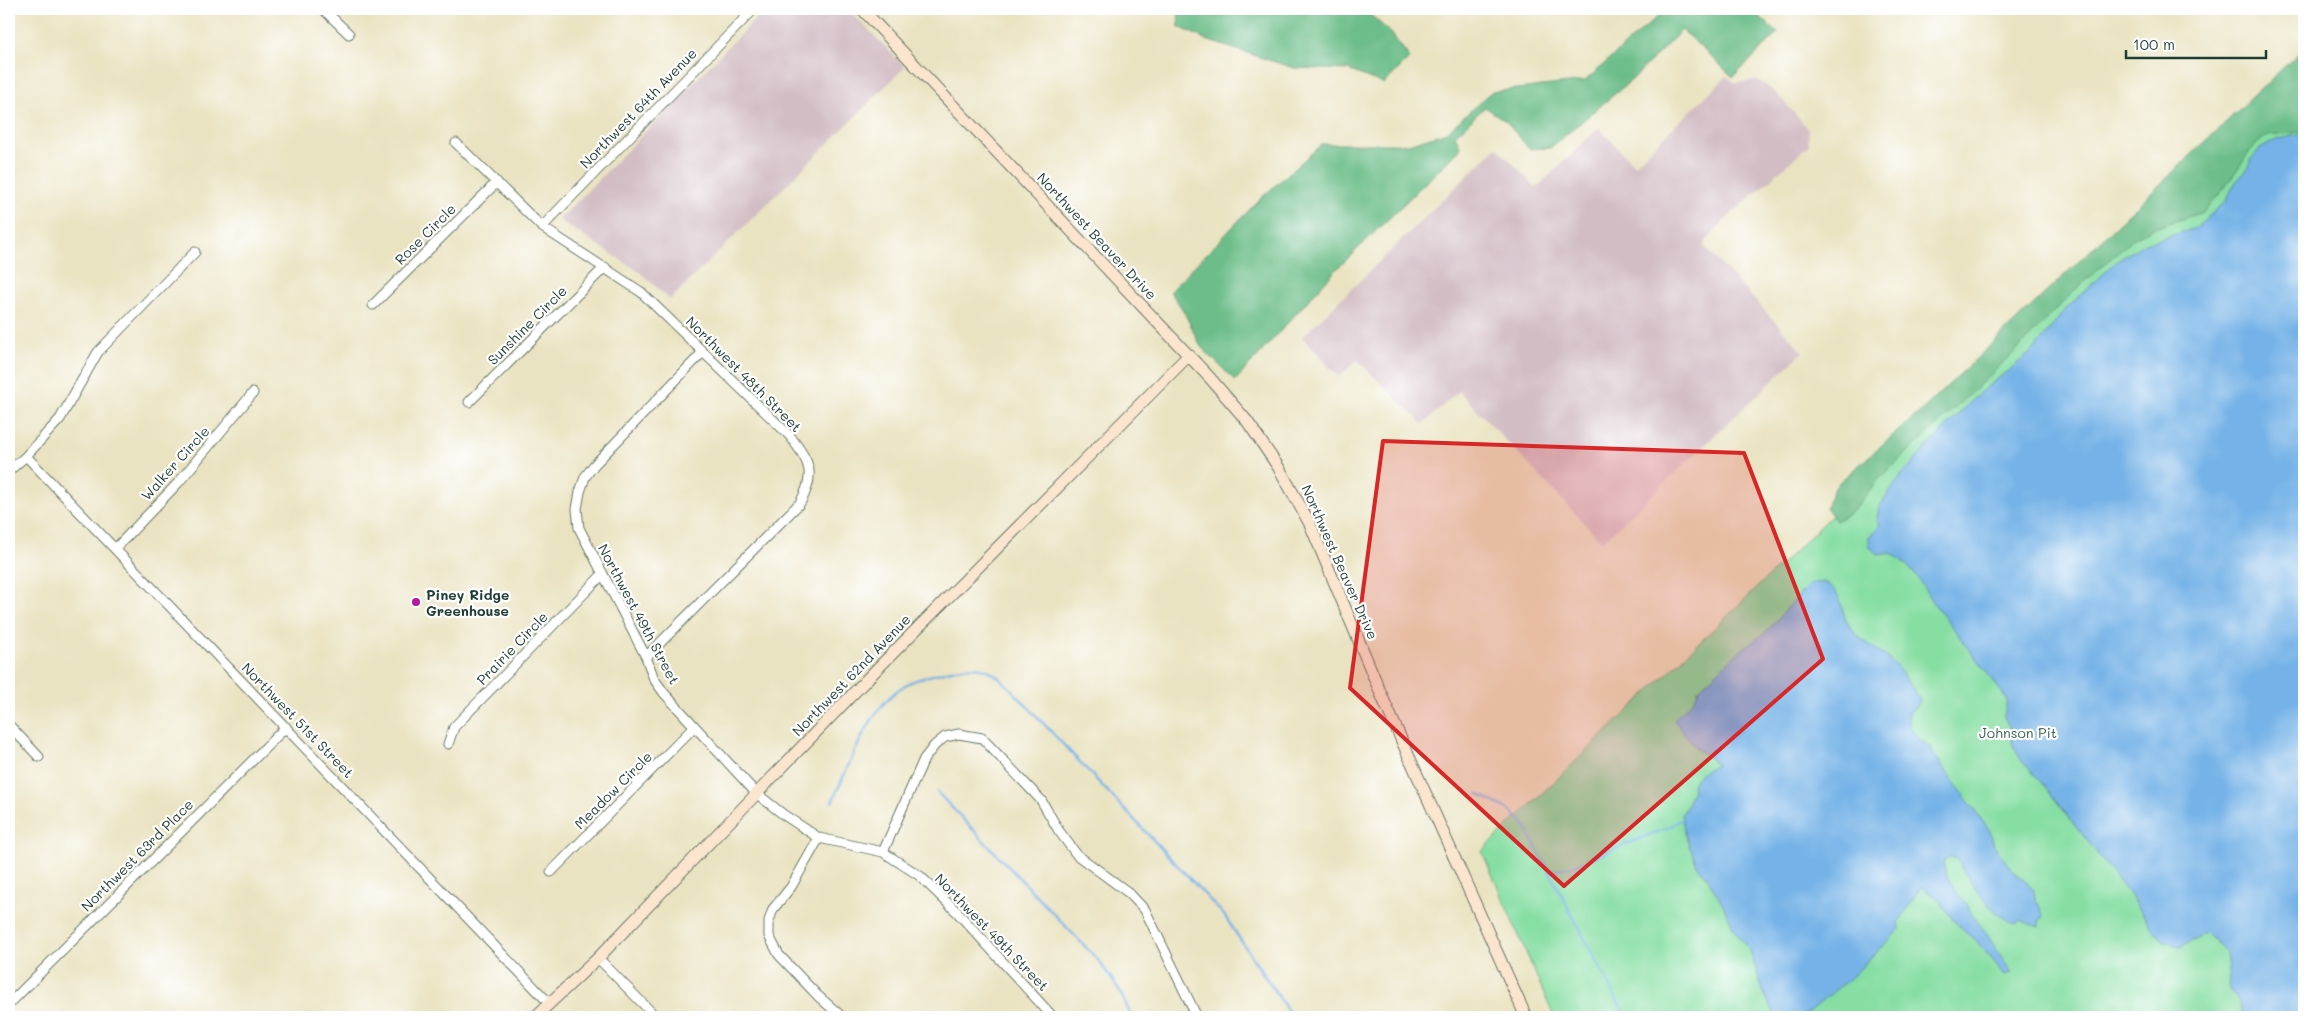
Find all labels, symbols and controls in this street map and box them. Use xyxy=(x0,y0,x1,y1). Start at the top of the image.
scale bar xyxy=(2126,28,2266,60)
text: 100 m xyxy=(2133,34,2175,54)
street label: Northwest 64th Avenue xyxy=(575,44,701,172)
street label: Northwest Beaver Drive xyxy=(1033,168,1161,304)
street label: Rose Circle xyxy=(390,199,460,269)
street label: Sunshine Circle xyxy=(483,281,571,369)
street label: Northwest 48th Street xyxy=(682,312,806,436)
street label: Walker Circle xyxy=(137,422,213,504)
street label: Northwest Beaver Drive xyxy=(1297,482,1383,642)
street label: Northwest 49th Street xyxy=(594,541,684,687)
place label: Piney Ridge Greenhouse xyxy=(426,585,509,620)
marker: Piney Ridge Greenhouse xyxy=(410,596,422,608)
street label: Prairie Circle xyxy=(472,607,552,689)
street label: Northwest 62nd Avenue xyxy=(788,610,914,740)
street label: Northwest 51st Street xyxy=(238,658,358,782)
park label: Johnson Pit xyxy=(1979,723,2057,742)
street label: Meadow Circle xyxy=(570,747,656,833)
street label: Northwest 63rd Place xyxy=(77,795,197,915)
street label: Northwest 49th Street xyxy=(931,869,1053,995)

